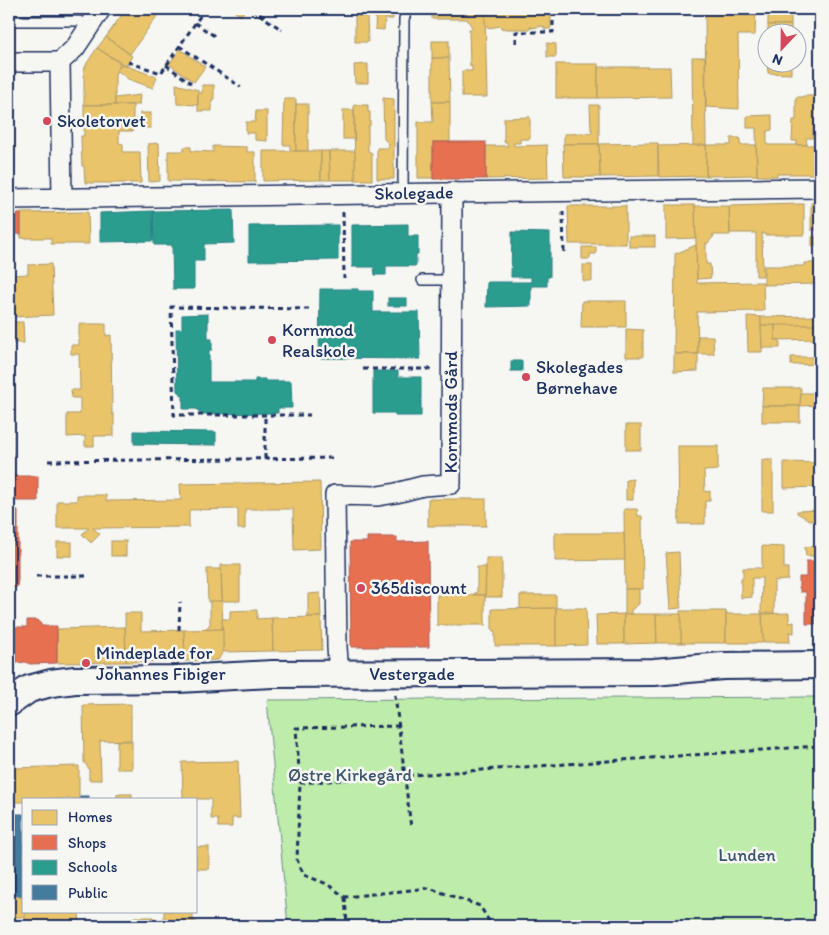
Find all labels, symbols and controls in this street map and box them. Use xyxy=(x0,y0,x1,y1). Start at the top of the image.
north arrow xyxy=(756,22,806,72)
text: N xyxy=(770,50,785,69)
place label: Skoletorvet xyxy=(57,110,146,132)
marker: Skoletorvet xyxy=(41,115,53,127)
street label: Skolegade xyxy=(374,181,454,205)
place label: Kornmod Realskole xyxy=(282,319,355,362)
marker: Kornmod Realskole xyxy=(266,334,278,346)
street label: Kornmods Gård xyxy=(440,351,462,473)
place label: Skolegades Børnehave xyxy=(536,356,623,399)
marker: Skolegades Børnehave xyxy=(520,371,532,383)
place label: 365discount xyxy=(371,577,467,599)
marker: 365discount xyxy=(355,582,367,594)
place label: Mindeplade for Johannes Fibiger xyxy=(96,642,226,685)
marker: Mindeplade for Johannes Fibiger xyxy=(80,657,92,669)
street label: Vestergade xyxy=(369,663,455,685)
park label: Østre Kirkegård xyxy=(288,764,412,786)
legend xyxy=(22,798,198,912)
text: Homes xyxy=(68,808,113,826)
text: Shops xyxy=(68,834,107,852)
park label: Lunden xyxy=(718,844,776,866)
text: Schools xyxy=(68,858,118,876)
text: Public xyxy=(68,884,108,902)

